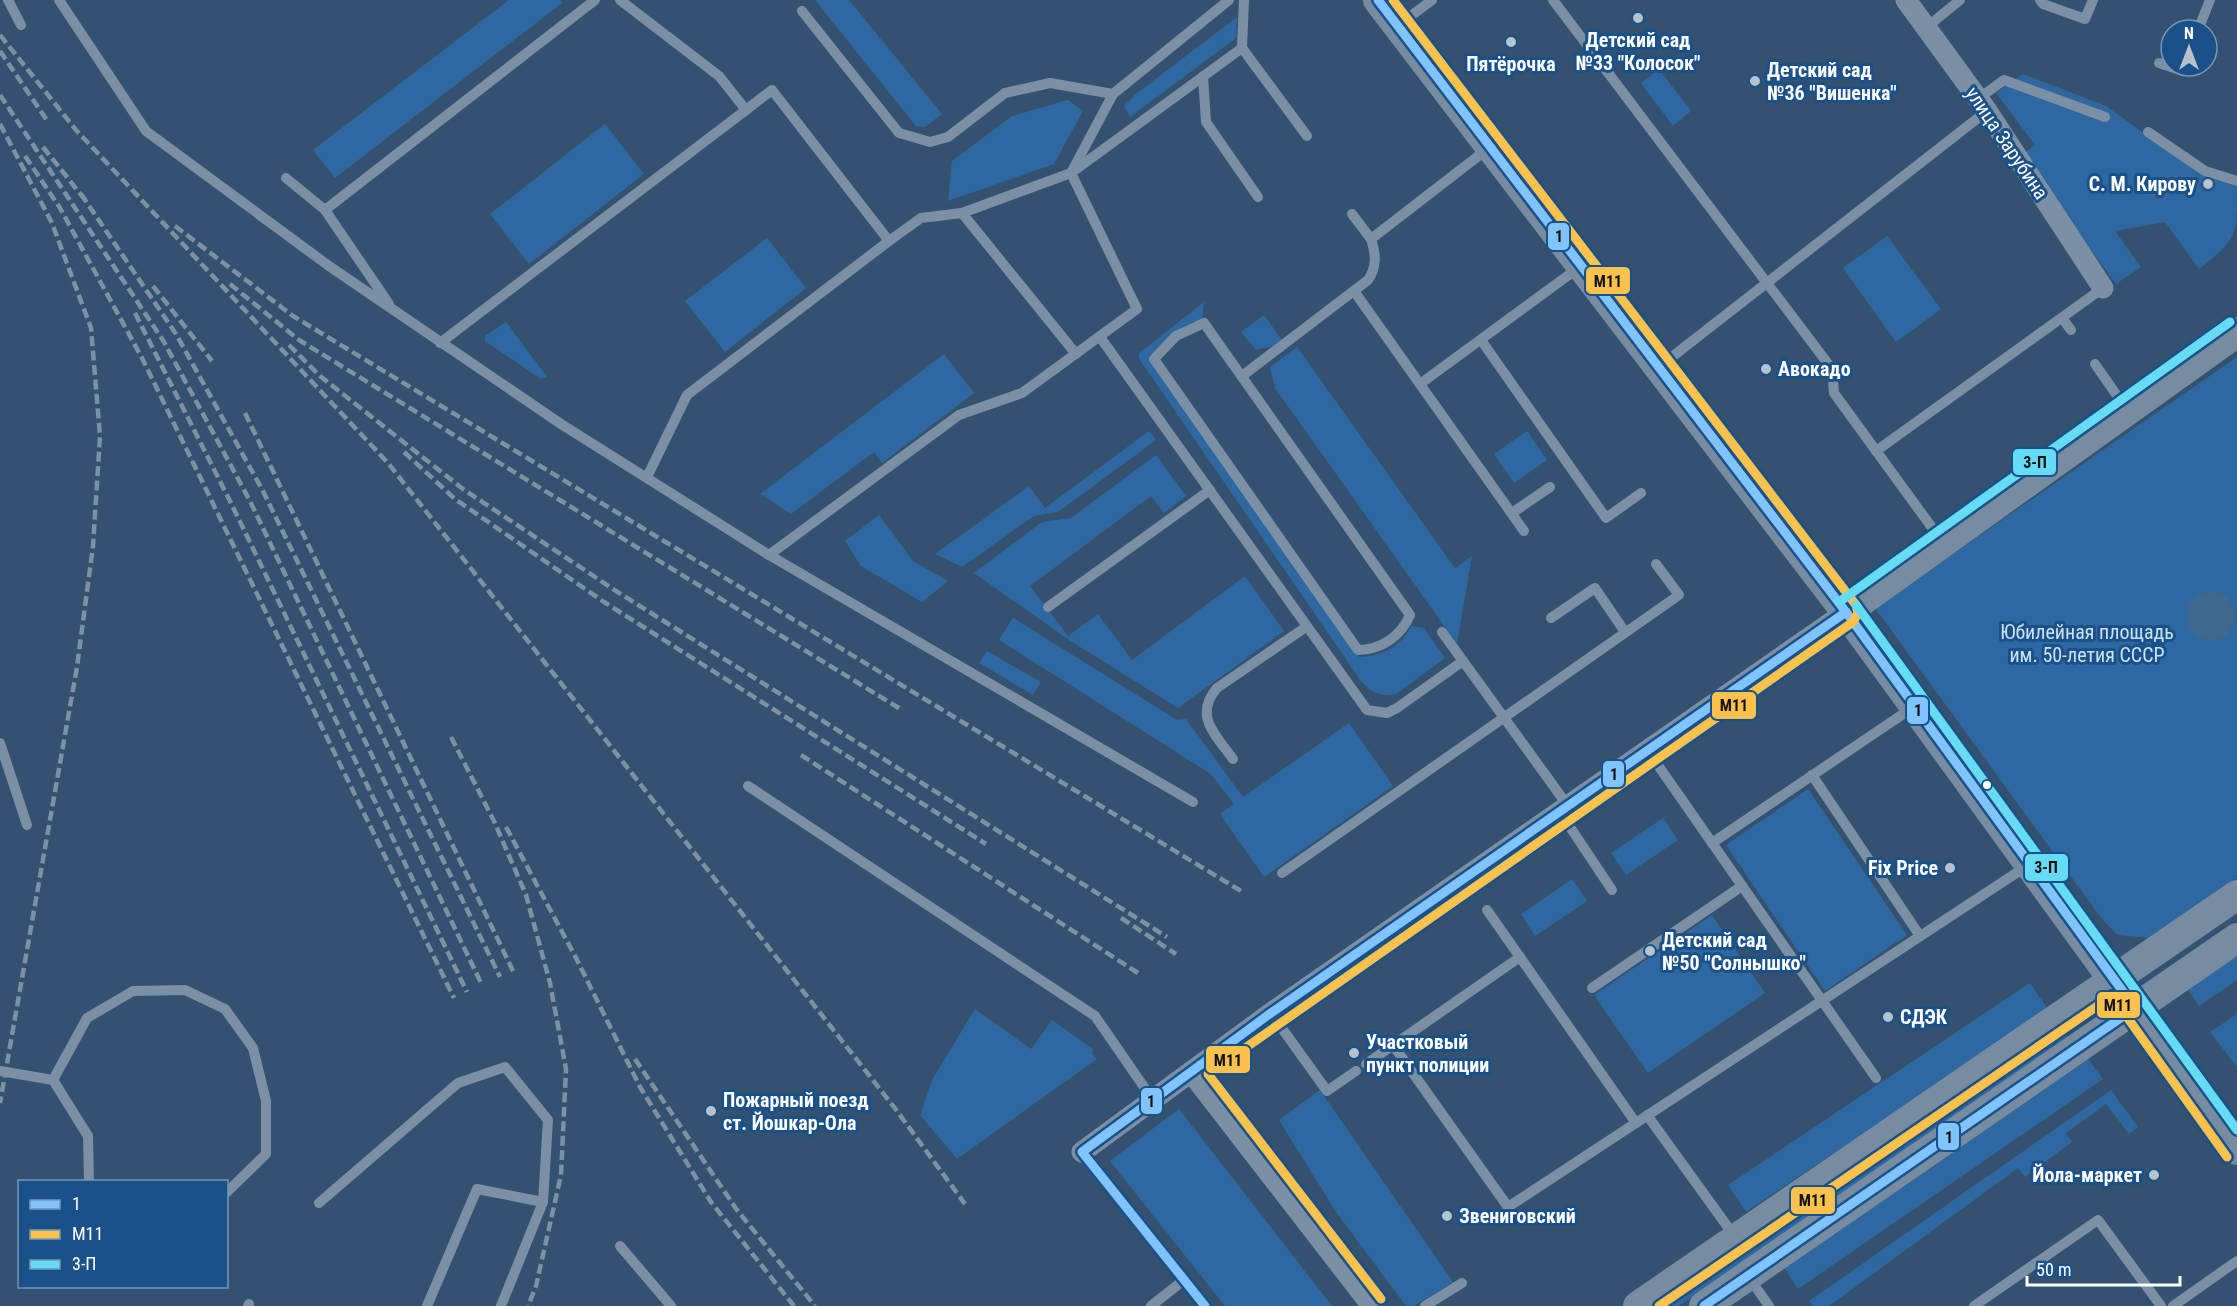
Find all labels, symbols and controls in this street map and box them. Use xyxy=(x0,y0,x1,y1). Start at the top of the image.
marker: Детский сад №33 "Колосок" xyxy=(1631,11,1645,25)
north arrow xyxy=(2159,18,2219,78)
text: N xyxy=(2184,24,2194,43)
place label: Детский сад №33 "Колосок" xyxy=(1575,28,1701,75)
marker: Пятёрочка xyxy=(1504,35,1518,49)
place label: Пятёрочка xyxy=(1466,52,1556,76)
place label: Детский сад №36 "Вишенка" xyxy=(1767,58,1897,105)
marker: Детский сад №36 "Вишенка" xyxy=(1748,74,1762,88)
street label: улица Зарубина xyxy=(1961,82,2053,204)
place label: С. М. Кирову xyxy=(2089,172,2196,196)
marker: С. М. Кирову xyxy=(2201,177,2215,191)
line badge: 1 xyxy=(1547,222,1570,251)
text: 1 xyxy=(1555,227,1563,246)
line badge: М11 xyxy=(1585,266,1631,295)
text: М11 xyxy=(1594,272,1622,291)
place label: Авокадо xyxy=(1778,357,1851,381)
marker: Авокадо xyxy=(1759,362,1773,376)
line badge: 3-П xyxy=(2012,448,2057,476)
text: 3-П xyxy=(2023,453,2047,472)
park label: Юбилейная площадь им. 50-летия СССР xyxy=(2000,620,2174,667)
line badge: М11 xyxy=(1711,691,1757,720)
text: М11 xyxy=(1720,696,1748,715)
line badge: 1 xyxy=(1906,696,1929,725)
text: 1 xyxy=(1914,701,1922,720)
line badge: 1 xyxy=(1602,760,1625,788)
text: 1 xyxy=(1610,765,1618,784)
unlabelled marker xyxy=(1981,779,1993,791)
line badge: 3-П xyxy=(2024,853,2069,882)
place label: Fix Price xyxy=(1868,856,1938,880)
text: 3-П xyxy=(2034,858,2058,877)
marker: Fix Price xyxy=(1943,861,1957,875)
place label: Детский сад №50 "Солнышко" xyxy=(1662,928,1806,975)
marker: Детский сад №50 "Солнышко" xyxy=(1643,944,1657,958)
line badge: М11 xyxy=(2096,991,2141,1019)
text: М11 xyxy=(2104,996,2132,1015)
place label: СДЭК xyxy=(1900,1005,1948,1029)
marker: СДЭК xyxy=(1881,1010,1895,1024)
place label: Участковый пункт полиции xyxy=(1366,1030,1489,1077)
line badge: М11 xyxy=(1205,1045,1251,1074)
marker: Участковый пункт полиции xyxy=(1347,1046,1361,1060)
text: М11 xyxy=(1214,1051,1242,1070)
line badge: 1 xyxy=(1140,1087,1163,1115)
place label: Пожарный поезд ст. Йошкар-Ола xyxy=(723,1088,868,1135)
text: 1 xyxy=(1147,1092,1155,1111)
marker: Пожарный поезд ст. Йошкар-Ола xyxy=(704,1104,718,1118)
line badge: 1 xyxy=(1937,1122,1960,1151)
text: 1 xyxy=(1945,1128,1953,1147)
place label: Йола-маркет xyxy=(2032,1163,2142,1187)
marker: Йола-маркет xyxy=(2147,1168,2161,1182)
legend xyxy=(18,1180,228,1288)
line badge: М11 xyxy=(1790,1186,1836,1215)
text: М11 xyxy=(1799,1191,1827,1210)
text: 1 xyxy=(72,1193,81,1214)
place label: Звениговский xyxy=(1459,1204,1576,1228)
marker: Звениговский xyxy=(1440,1209,1454,1223)
text: М11 xyxy=(72,1223,103,1244)
scale bar xyxy=(2027,1249,2180,1287)
text: 3-П xyxy=(72,1253,97,1274)
text: 50 m xyxy=(2036,1259,2071,1280)

